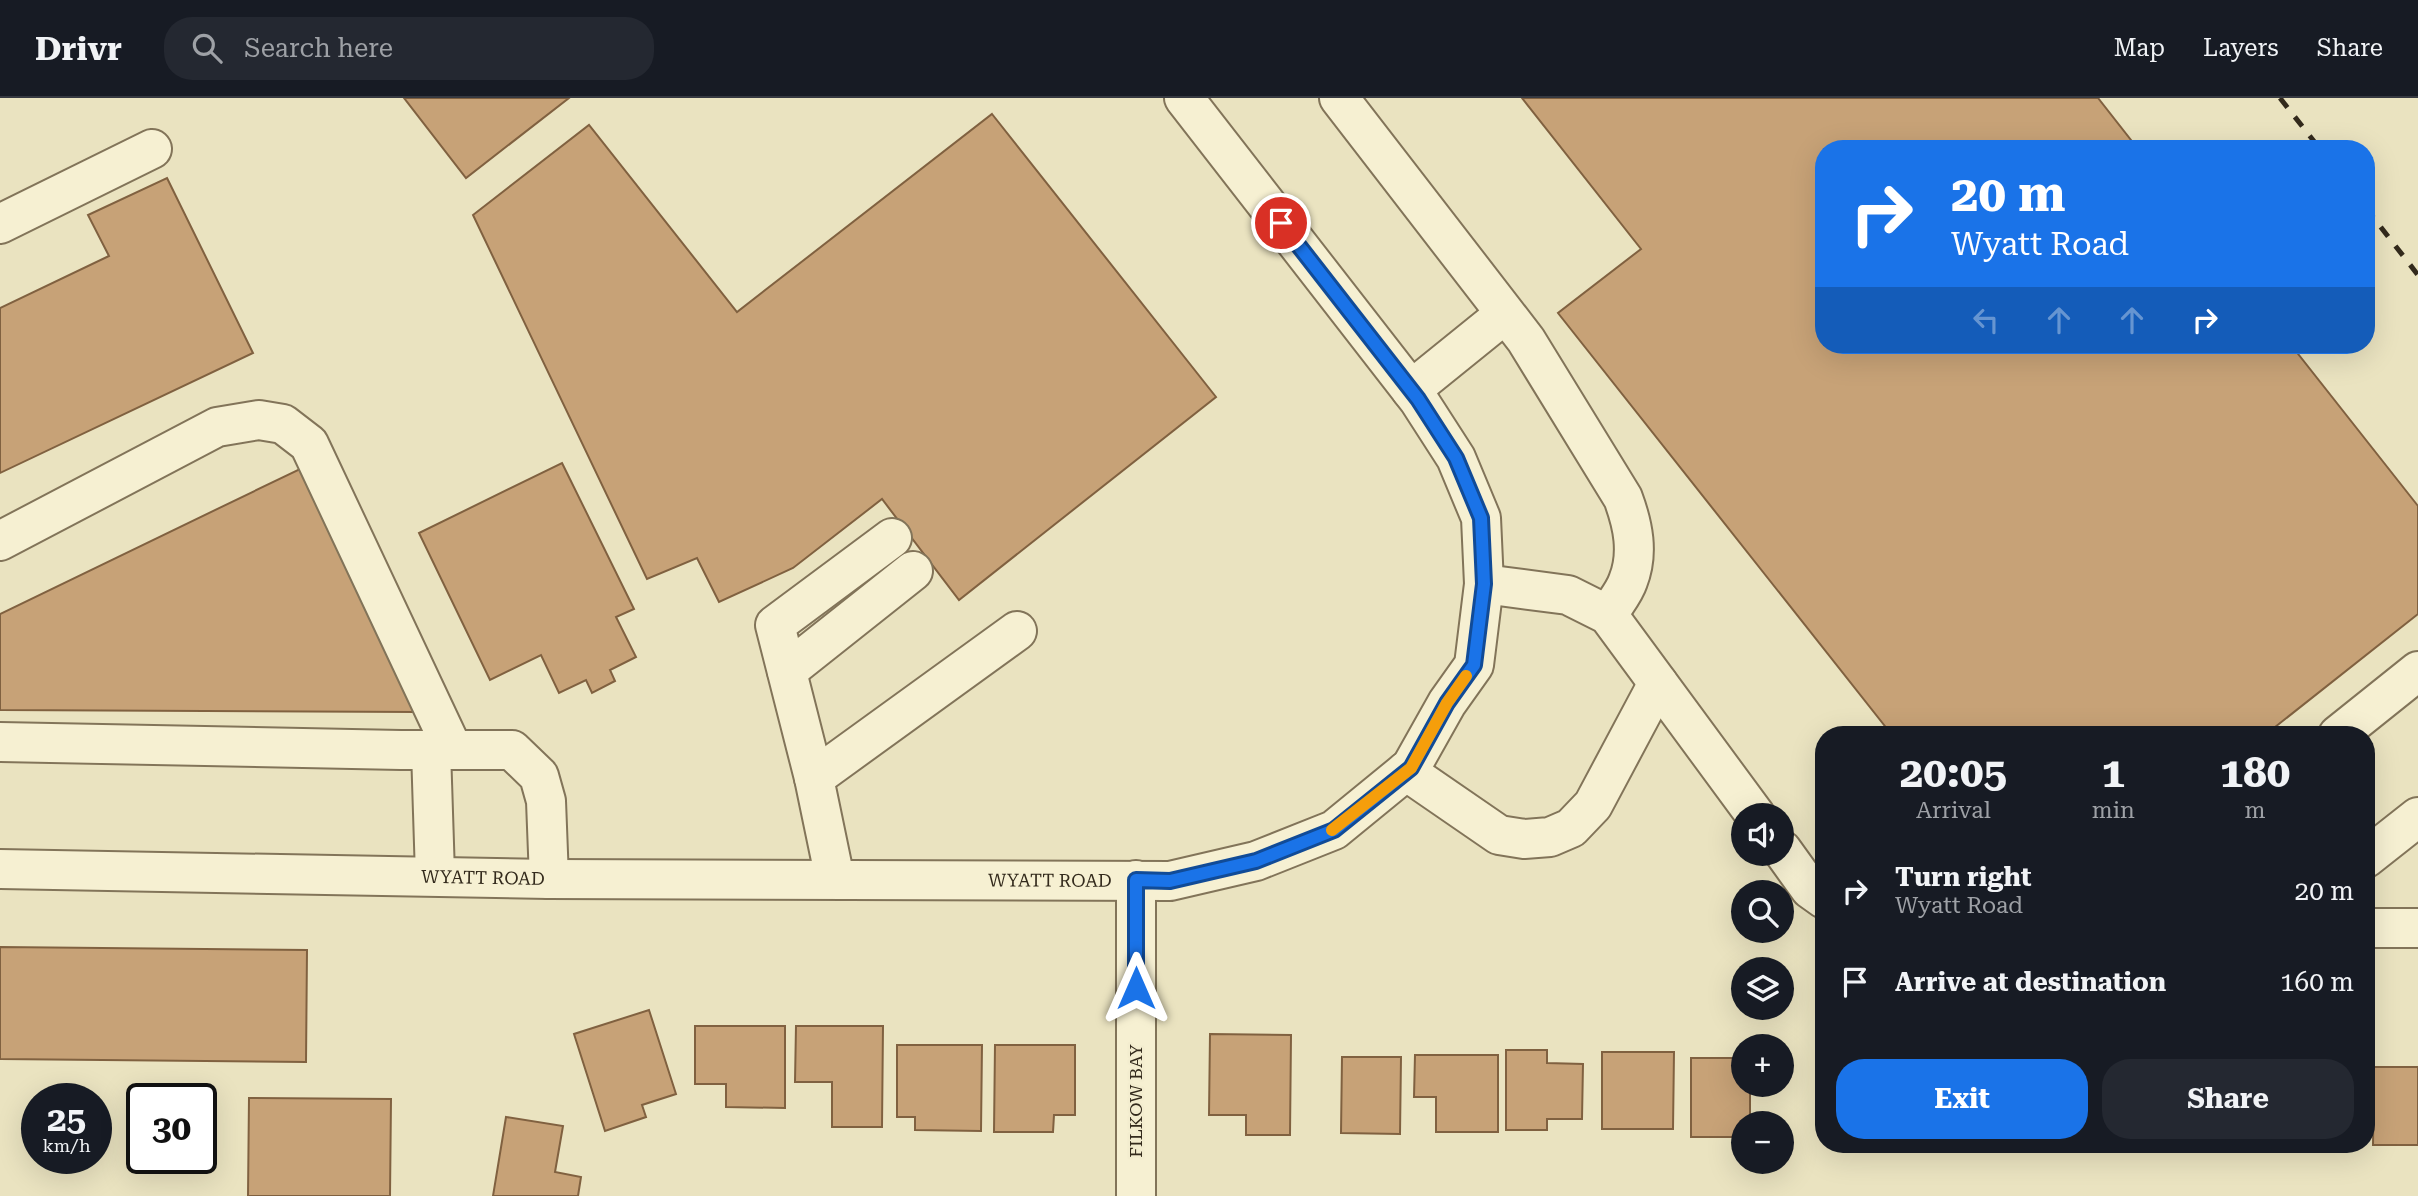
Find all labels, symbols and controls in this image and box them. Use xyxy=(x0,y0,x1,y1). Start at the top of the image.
search box xyxy=(164,17,654,80)
text: Drivr xyxy=(35,29,122,68)
icon: search xyxy=(188,29,226,67)
text: Search here xyxy=(244,33,393,63)
text: Map xyxy=(2114,34,2165,62)
text: Layers xyxy=(2203,34,2279,62)
text: Share xyxy=(2317,34,2383,62)
text: 20 m xyxy=(1951,166,2066,223)
icon: right xyxy=(1836,168,1927,259)
pin xyxy=(1251,193,1311,253)
icon: arrive xyxy=(1262,204,1300,242)
text: Wyatt Road xyxy=(1951,225,2129,263)
icon: left xyxy=(1967,301,2005,339)
icon: ahead xyxy=(2040,301,2078,339)
icon: ahead xyxy=(2113,301,2151,339)
icon: right xyxy=(2186,301,2224,339)
text: 20:05 xyxy=(1900,748,2007,797)
text: 1 xyxy=(2102,748,2125,797)
text: 180 xyxy=(2220,748,2290,797)
text: Arrival xyxy=(1916,797,1991,824)
text: min xyxy=(2092,797,2135,824)
text: m xyxy=(2244,797,2265,824)
map controls xyxy=(1731,803,1794,1174)
button: sound xyxy=(1731,803,1794,866)
text: Turn right xyxy=(1895,862,2031,892)
street label: WYATT ROAD xyxy=(421,866,545,889)
street label: WYATT ROAD xyxy=(988,869,1112,891)
icon: right xyxy=(1836,872,1874,910)
text: 20 m xyxy=(2295,876,2354,906)
button: search xyxy=(1731,880,1794,943)
text: Wyatt Road xyxy=(1895,892,2023,919)
position arrow xyxy=(1099,951,1173,1025)
button: layers xyxy=(1731,957,1794,1020)
icon: arrive xyxy=(1836,963,1874,1001)
text: Arrive at destination xyxy=(1895,967,2166,997)
text: 160 m xyxy=(2280,967,2354,997)
button: + xyxy=(1731,1034,1794,1097)
street label: FILKOW BAY xyxy=(1125,1043,1146,1158)
button: Exit xyxy=(1836,1059,2088,1139)
button: Share xyxy=(2102,1059,2354,1139)
speed limit sign: 30 xyxy=(126,1083,217,1174)
text: 25 xyxy=(47,1099,86,1140)
button: − xyxy=(1731,1111,1794,1174)
text: km/h xyxy=(42,1135,91,1156)

